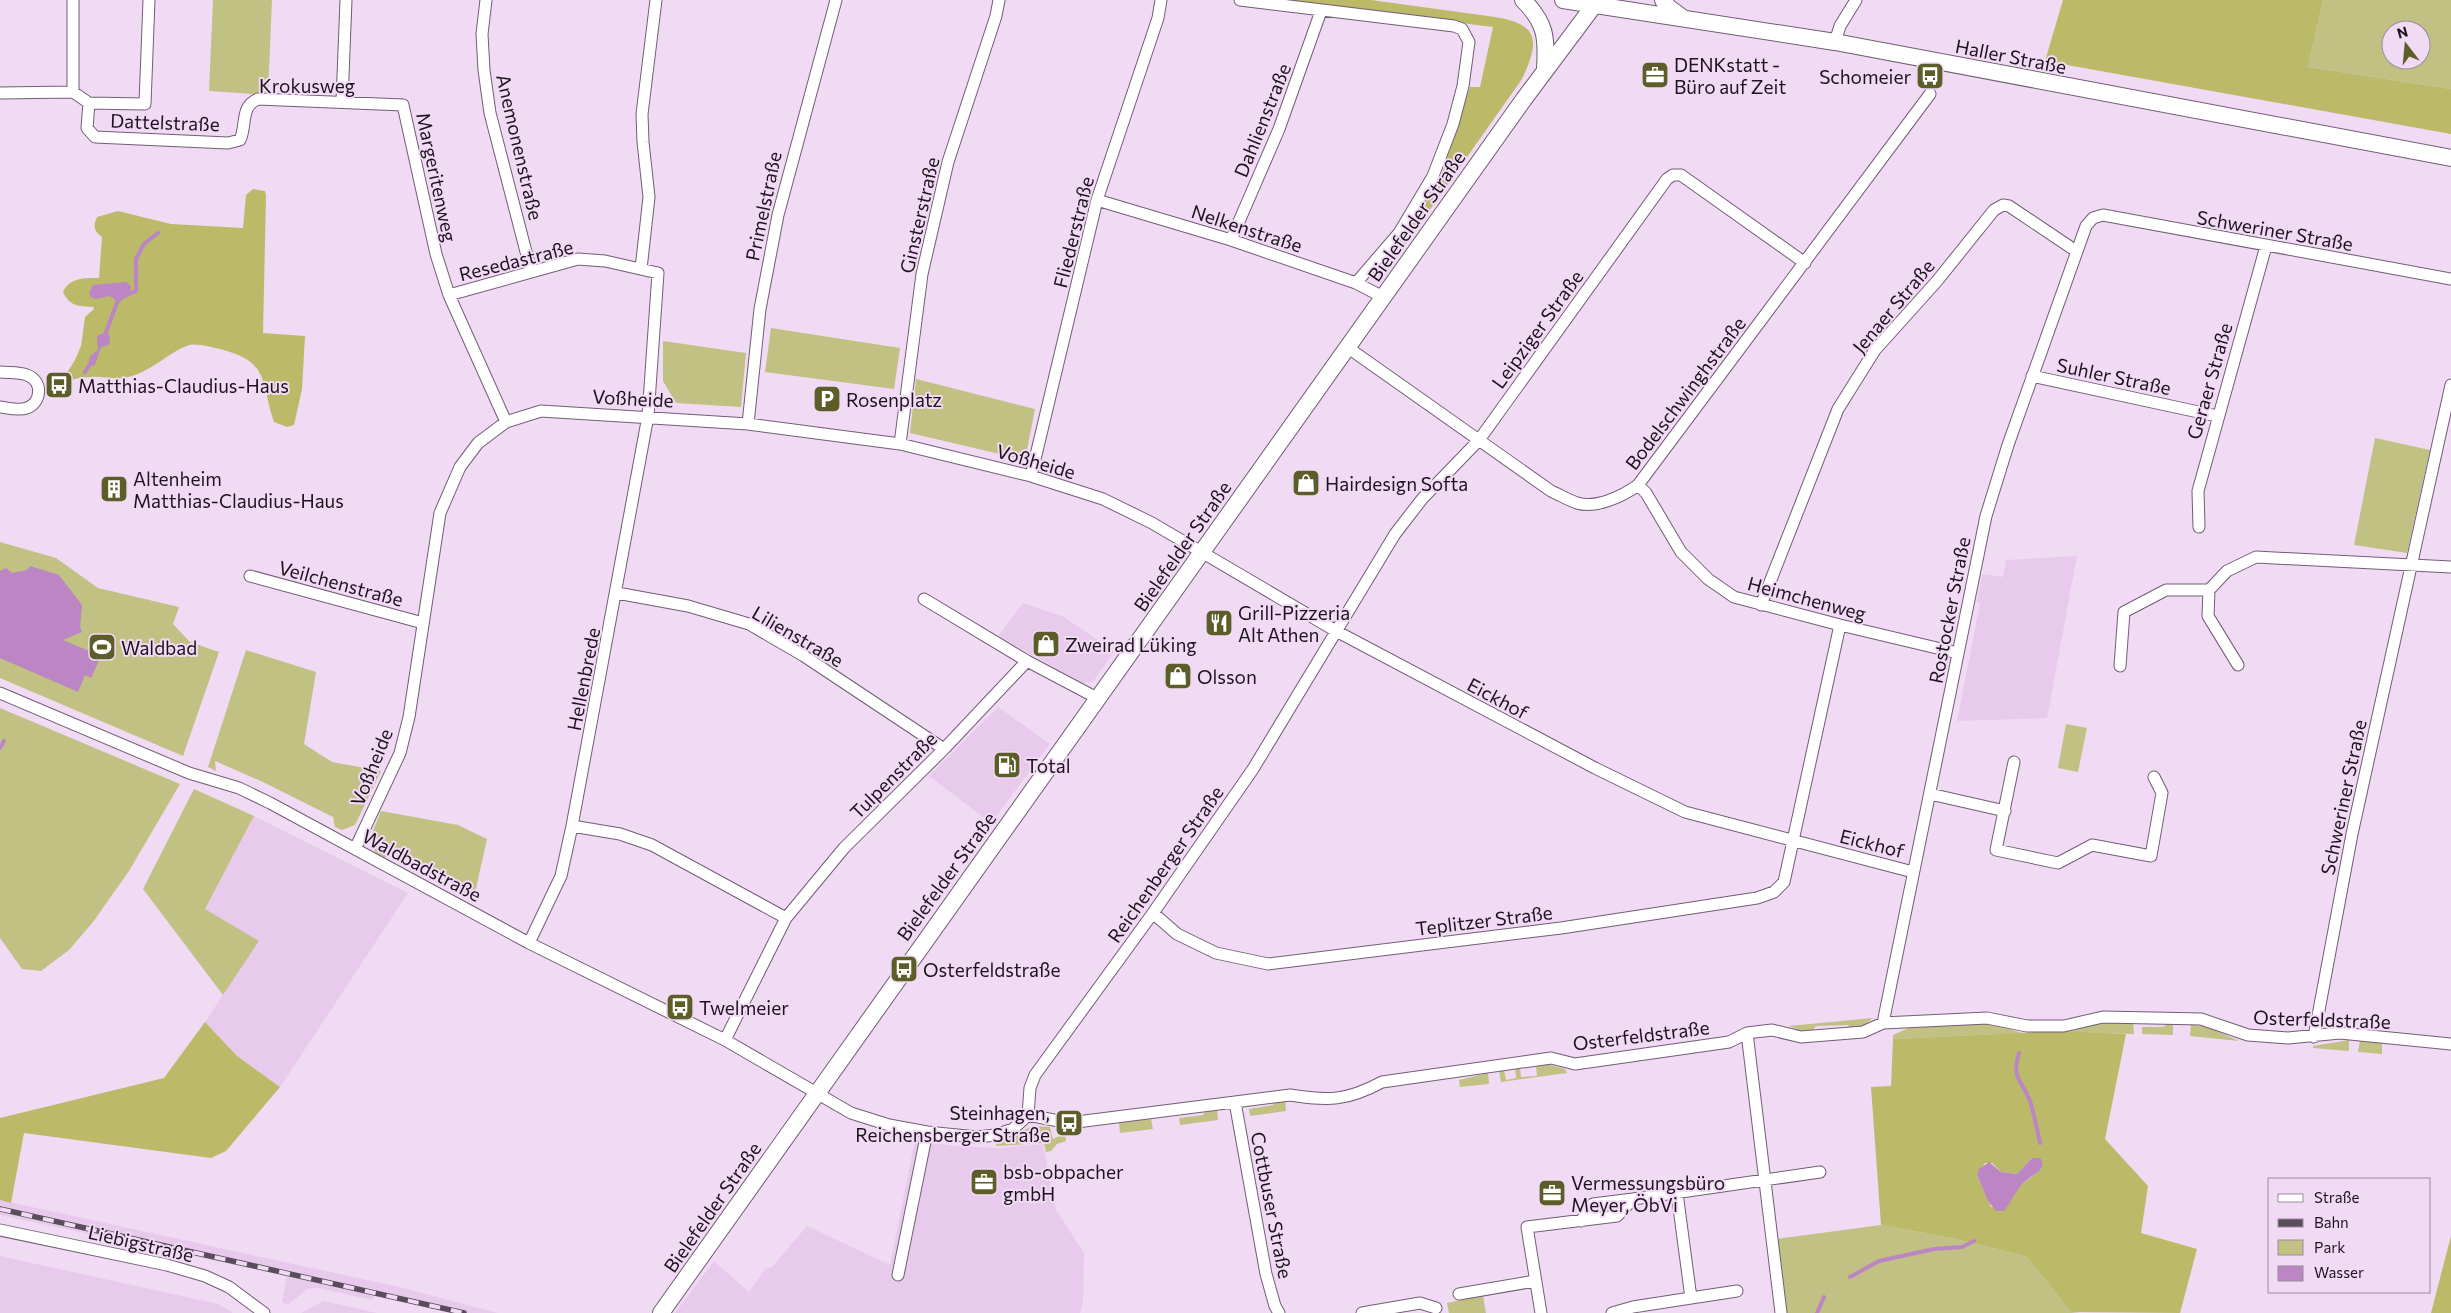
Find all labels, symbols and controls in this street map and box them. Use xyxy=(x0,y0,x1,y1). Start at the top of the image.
north arrow xyxy=(2381,20,2431,70)
text: N xyxy=(2395,22,2410,42)
street label: Haller Straße xyxy=(1953,34,2069,78)
place label: DENKstatt - Büro auf Zeit xyxy=(1674,53,1786,98)
street label: Dahlienstraße xyxy=(1229,60,1295,180)
office icon: DENKstatt - Büro auf Zeit xyxy=(1640,60,1670,90)
bus stop icon: Schomeier xyxy=(1915,61,1945,91)
place label: Schomeier xyxy=(1819,65,1911,88)
street label: Anemonenstraße xyxy=(492,72,548,222)
street label: Krokusweg xyxy=(259,74,355,97)
street label: Dattelstraße xyxy=(110,109,220,135)
street label: Margeritenweg xyxy=(412,110,462,244)
street label: Bielefelder Straße xyxy=(1363,146,1469,286)
street label: Primelstraße xyxy=(740,149,786,263)
street label: Ginsterstraße xyxy=(894,155,944,275)
street label: Fliederstraße xyxy=(1048,174,1098,290)
street label: Nelkenstraße xyxy=(1189,199,1305,257)
street label: Schweriner Straße xyxy=(2195,205,2355,255)
street label: Resedastraße xyxy=(456,235,576,285)
street label: Jenaer Straße xyxy=(1847,254,1939,358)
street label: Leipziger Straße xyxy=(1486,265,1588,393)
street label: Bodelschwinghstraße xyxy=(1620,312,1750,474)
street label: Geraer Straße xyxy=(2181,320,2237,442)
street label: Suhler Straße xyxy=(2055,353,2173,399)
bus stop icon: Matthias-Claudius-Haus xyxy=(44,370,74,400)
place label: Matthias-Claudius-Haus xyxy=(78,374,289,397)
street label: Voßheide xyxy=(592,384,674,412)
parking icon: Rosenplatz xyxy=(812,384,842,414)
place label: Rosenplatz xyxy=(846,388,942,411)
street label: Voßheide xyxy=(994,439,1078,483)
place label: Altenheim Matthias-Claudius-Haus xyxy=(133,467,344,512)
shop icon: Hairdesign Softa xyxy=(1291,468,1321,498)
place label: Hairdesign Softa xyxy=(1325,472,1468,495)
building icon: Altenheim Matthias-Claudius-Haus xyxy=(99,474,129,504)
street label: Bielefelder Straße xyxy=(1129,476,1235,616)
street label: Rostocker Straße xyxy=(1923,535,1975,685)
street label: Veilchenstraße xyxy=(276,555,406,611)
street label: Heimchenweg xyxy=(1745,571,1869,625)
street label: Lilienstraße xyxy=(748,601,848,671)
place label: Grill-Pizzeria Alt Athen xyxy=(1238,601,1350,646)
restaurant icon: Grill-Pizzeria Alt Athen xyxy=(1204,608,1234,638)
street label: Hellenbrede xyxy=(562,626,604,732)
shop icon: Zweirad Lüking xyxy=(1031,629,1061,659)
sports icon: Waldbad xyxy=(87,632,117,662)
place label: Zweirad Lüking xyxy=(1065,633,1197,656)
place label: Waldbad xyxy=(121,636,197,659)
shop icon: Olsson xyxy=(1163,661,1193,691)
place label: Olsson xyxy=(1197,665,1257,688)
street label: Eickhof xyxy=(1464,672,1533,724)
street label: Schweriner Straße xyxy=(2315,717,2371,877)
street label: Voßheide xyxy=(345,725,397,809)
street label: Tulpenstraße xyxy=(845,727,941,823)
fuel station icon: Total xyxy=(992,750,1022,780)
place label: Total xyxy=(1026,754,1070,777)
street label: Reichenberger Straße xyxy=(1102,781,1228,947)
street label: Bielefelder Straße xyxy=(892,807,1000,945)
street label: Waldbadstraße xyxy=(359,824,485,906)
street label: Eickhof xyxy=(1837,824,1907,862)
street label: Teplitzer Straße xyxy=(1414,900,1554,940)
bus stop icon: Osterfeldstraße xyxy=(889,954,919,984)
place label: Osterfeldstraße xyxy=(923,958,1061,981)
bus stop icon: Twelmeier xyxy=(665,992,695,1022)
place label: Twelmeier xyxy=(699,996,789,1019)
street label: Osterfeldstraße xyxy=(2253,1005,2391,1033)
street label: Osterfeldstraße xyxy=(1571,1015,1711,1055)
place label: Steinhagen, Reichensberger Straße xyxy=(855,1101,1050,1146)
bus stop icon: Steinhagen, Reichensberger Straße xyxy=(1054,1108,1084,1138)
street label: Cottbuser Straße xyxy=(1246,1130,1298,1280)
street label: Bielefelder Straße xyxy=(659,1137,765,1277)
place label: bsb-obpacher gmbH xyxy=(1003,1160,1124,1205)
office icon: bsb-obpacher gmbH xyxy=(969,1167,999,1197)
place label: Vermessungsbüro Meyer, ÖbVi xyxy=(1571,1171,1725,1216)
office icon: Vermessungsbüro Meyer, ÖbVi xyxy=(1537,1178,1567,1208)
legend xyxy=(2268,1178,2431,1293)
text: Straße xyxy=(2314,1188,2360,1206)
text: Bahn xyxy=(2314,1213,2349,1231)
street label: Liebigstraße xyxy=(86,1220,196,1266)
text: Park xyxy=(2314,1238,2345,1256)
text: Wasser xyxy=(2314,1263,2364,1281)

